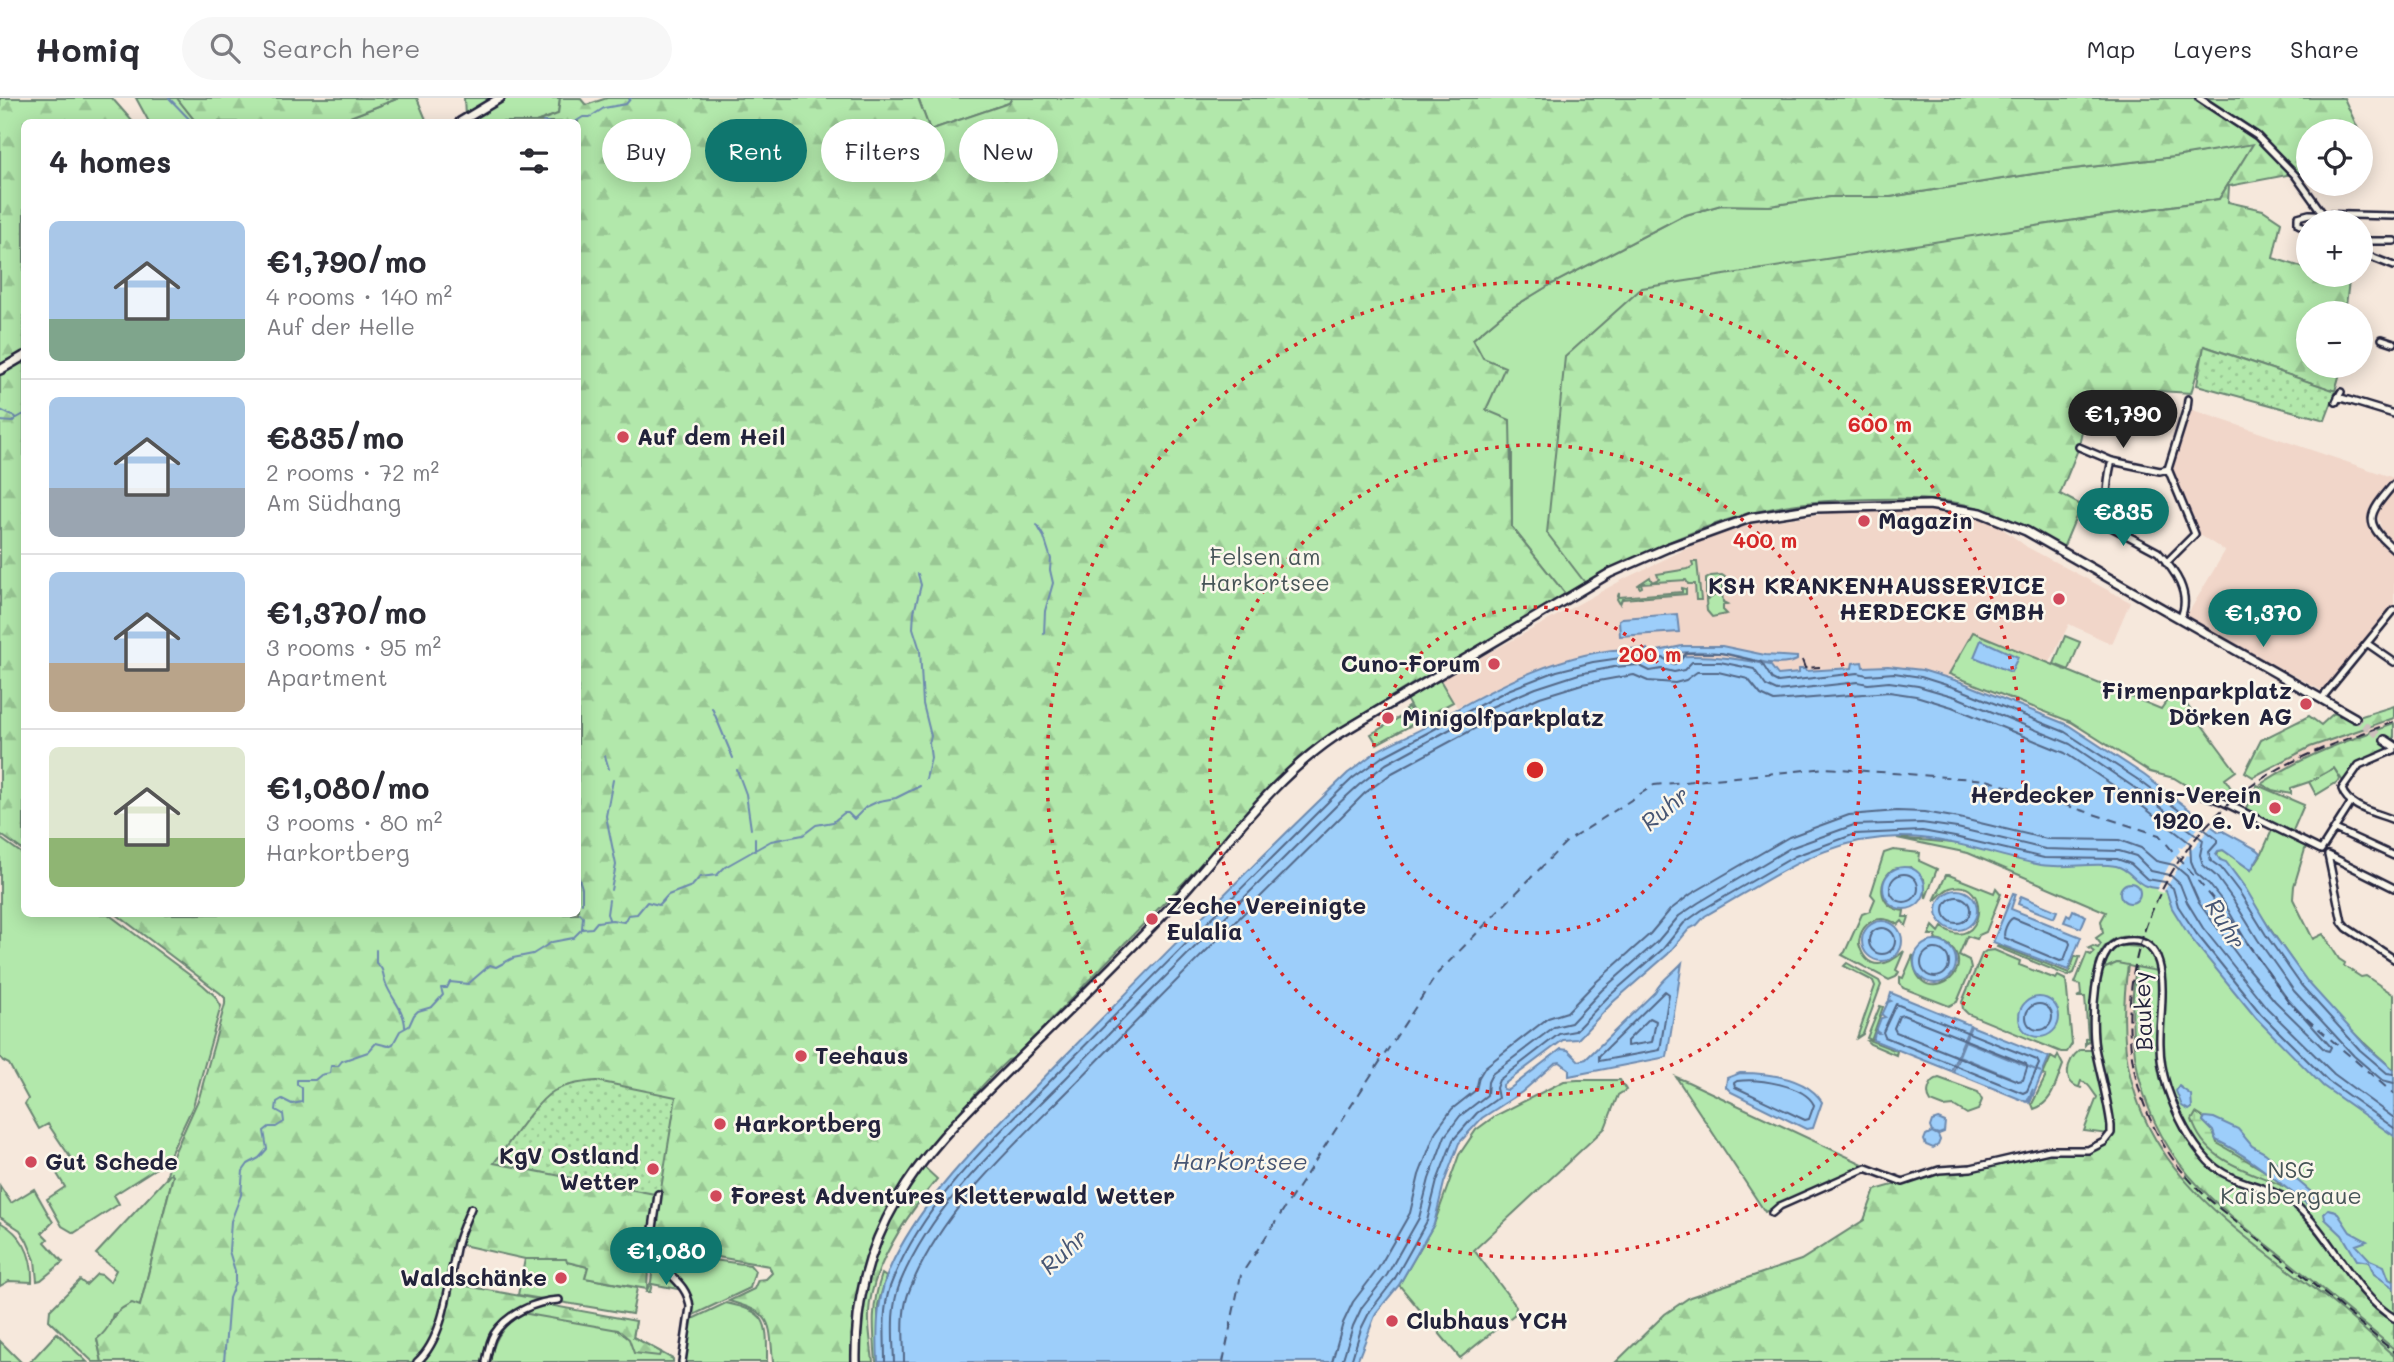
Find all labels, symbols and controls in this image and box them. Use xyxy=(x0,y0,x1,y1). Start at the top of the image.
search box xyxy=(182,17,672,80)
text: Homiq xyxy=(35,27,140,70)
icon: search xyxy=(206,29,244,67)
text: Search here xyxy=(262,31,420,65)
text: Map xyxy=(2087,33,2135,64)
text: Layers xyxy=(2173,33,2252,64)
text: Share xyxy=(2290,33,2359,64)
chip: Buy xyxy=(602,119,691,182)
chip: Rent xyxy=(705,119,807,182)
chip: Filters xyxy=(821,119,945,182)
chip: New xyxy=(959,119,1058,182)
map controls xyxy=(2296,119,2373,378)
button: locate xyxy=(2296,119,2373,196)
text: 4 homes xyxy=(49,141,171,181)
icon: filters xyxy=(515,142,553,180)
button: + xyxy=(2296,210,2373,287)
text: €1,790/mo xyxy=(266,241,426,281)
icon: home xyxy=(105,249,189,333)
text: 4 rooms · 140 m² xyxy=(266,281,452,311)
button: − xyxy=(2296,301,2373,378)
text: Auf der Helle xyxy=(266,311,415,341)
pin: €1,790 xyxy=(2066,390,2180,450)
text: €1,790 xyxy=(2084,398,2162,428)
text: 600 m xyxy=(1848,410,1912,437)
text: €835/mo xyxy=(266,417,404,457)
place label: Auf dem Heil xyxy=(637,421,785,451)
icon: home xyxy=(105,425,189,509)
marker: Auf dem Heil xyxy=(615,429,631,445)
text: 2 rooms · 72 m² xyxy=(266,457,439,487)
text: Am Südhang xyxy=(266,487,401,517)
pin: €835 xyxy=(2082,489,2164,548)
text: €835 xyxy=(2093,496,2153,526)
place label: Magazin xyxy=(1878,505,1973,535)
marker: Magazin xyxy=(1856,513,1872,529)
text: 400 m xyxy=(1733,526,1797,553)
park label: Felsen am Harkortsee xyxy=(1200,541,1330,597)
place label: KSH KRANKENHAUSSERVICE HERDECKE GMBH xyxy=(1708,570,2045,626)
pin: €1,370 xyxy=(2206,589,2320,649)
marker: KSH KRANKENHAUSSERVICE HERDECKE GMBH xyxy=(2051,591,2067,607)
text: €1,370/mo xyxy=(266,592,426,632)
text: €1,370 xyxy=(2224,597,2302,627)
icon: home xyxy=(105,600,189,684)
text: 3 rooms · 95 m² xyxy=(266,632,441,662)
text: 200 m xyxy=(1619,640,1681,667)
place label: Cuno-Forum xyxy=(1341,648,1480,678)
marker: Cuno-Forum xyxy=(1486,656,1502,672)
text: Apartment xyxy=(266,662,388,692)
place label: Firmenparkplatz Dörken AG xyxy=(2101,675,2292,731)
marker: Firmenparkplatz Dörken AG xyxy=(2298,696,2314,712)
place label: Minigolfparkplatz xyxy=(1402,702,1604,732)
marker: Minigolfparkplatz xyxy=(1380,710,1396,726)
centre of rings xyxy=(1523,758,1547,782)
text: €1,080/mo xyxy=(266,767,430,807)
icon: home xyxy=(105,775,189,859)
water label: Ruhr xyxy=(1633,779,1695,837)
place label: Herdecker Tennis-Verein 1920 e. V. xyxy=(1970,779,2261,835)
marker: Herdecker Tennis-Verein 1920 e. V. xyxy=(2267,800,2283,816)
text: 3 rooms · 80 m² xyxy=(266,807,442,837)
text: Harkortberg xyxy=(266,837,410,867)
place label: Zeche Vereinigte Eulalia xyxy=(1166,890,1366,946)
water label: Ruhr xyxy=(2199,892,2254,954)
marker: Zeche Vereinigte Eulalia xyxy=(1144,911,1160,927)
street label: Baukey xyxy=(2126,971,2158,1051)
place label: Teehaus xyxy=(815,1040,908,1070)
marker: Teehaus xyxy=(793,1048,809,1064)
place label: Harkortberg xyxy=(734,1108,881,1138)
marker: Harkortberg xyxy=(712,1116,728,1132)
place label: KgV Ostland Wetter xyxy=(499,1140,639,1196)
water label: Harkortsee xyxy=(1172,1145,1308,1176)
place label: Gut Schede xyxy=(45,1146,178,1176)
marker: Gut Schede xyxy=(23,1154,39,1170)
park label: NSG Kaisbergaue xyxy=(2220,1154,2362,1210)
marker: KgV Ostland Wetter xyxy=(645,1161,661,1177)
place label: Forest Adventures Kletterwald Wetter xyxy=(730,1180,1175,1210)
marker: Forest Adventures Kletterwald Wetter xyxy=(708,1188,724,1204)
water label: Ruhr xyxy=(1033,1221,1093,1281)
pin: €1,080 xyxy=(609,1228,723,1287)
text: €1,080 xyxy=(626,1235,706,1265)
place label: Waldschänke xyxy=(400,1262,547,1292)
marker: Waldschänke xyxy=(553,1270,569,1286)
place label: Clubhaus YCH xyxy=(1406,1305,1568,1335)
marker: Clubhaus YCH xyxy=(1384,1313,1400,1329)

